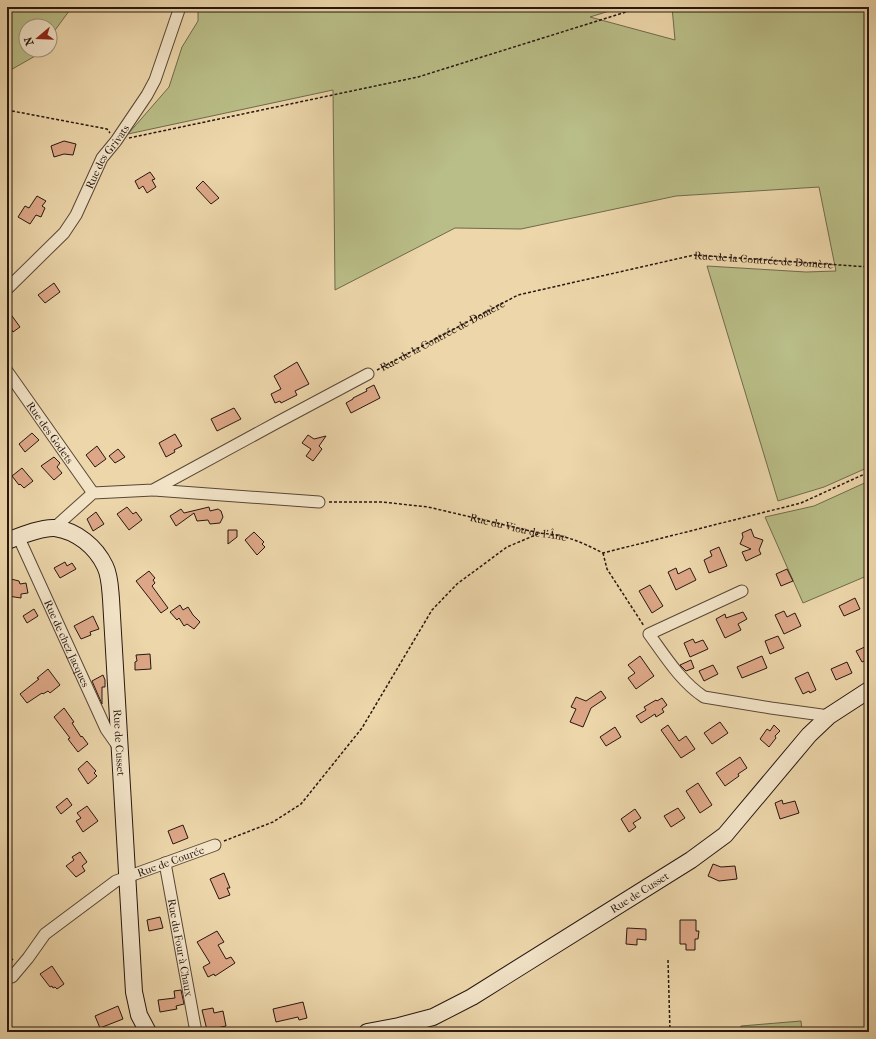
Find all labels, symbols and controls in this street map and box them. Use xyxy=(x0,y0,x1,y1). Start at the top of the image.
north arrow xyxy=(18,18,58,58)
text: N xyxy=(21,34,37,47)
street label: Rue des Grivats xyxy=(83,122,132,191)
street label: Rue de la Contrée de Domère xyxy=(694,249,834,272)
street label: Rue de la Contrée de Domère xyxy=(378,297,508,374)
street label: Rue des Godets xyxy=(24,399,76,466)
street label: Rue du Viou de l'Âne xyxy=(469,511,569,545)
street label: Rue de chez Jacques xyxy=(41,598,92,689)
street label: Rue de Cusset xyxy=(110,709,127,776)
street label: Rue de Courée xyxy=(136,843,207,880)
street label: Rue de Cusset xyxy=(608,869,671,916)
street label: Rue du Four à Chaux xyxy=(165,898,195,998)

